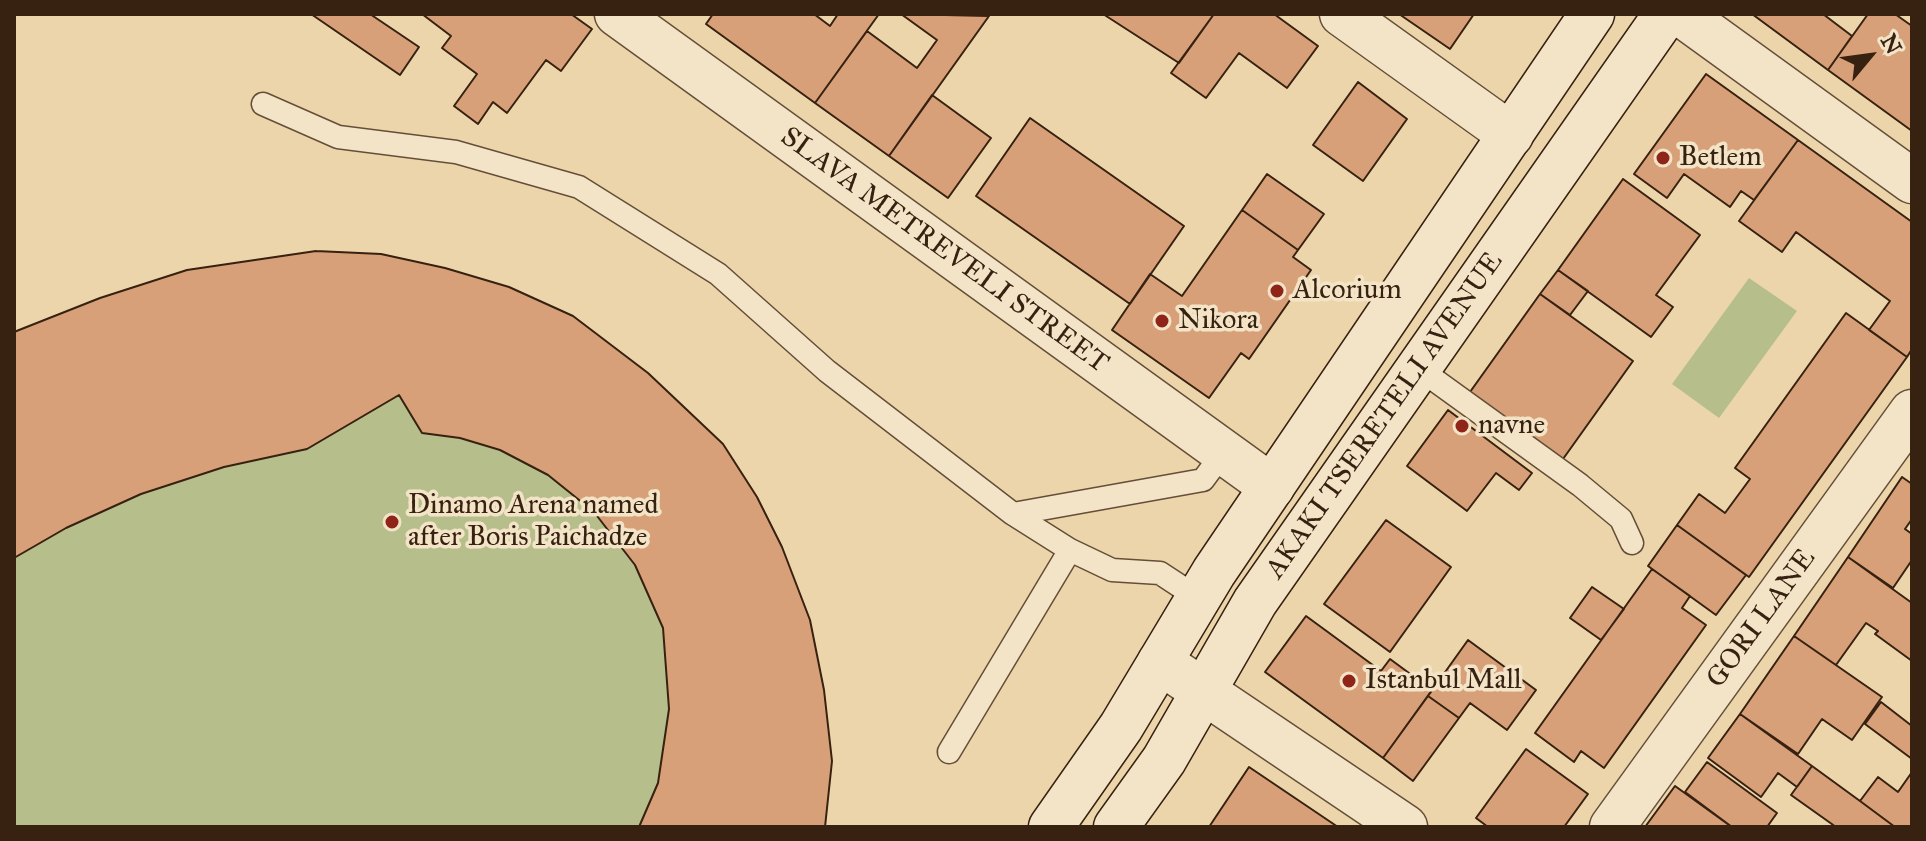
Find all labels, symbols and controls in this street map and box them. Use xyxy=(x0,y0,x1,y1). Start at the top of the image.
north arrow xyxy=(1830,16,1910,96)
text: N xyxy=(1875,29,1908,59)
street label: SLAVA METREVELI STREET xyxy=(774,121,1114,381)
place label: Betlem xyxy=(1679,141,1762,175)
marker: Betlem xyxy=(1654,149,1672,167)
street label: AKAKI TSERETELI AVENUE xyxy=(1259,246,1511,586)
place label: Alcorium xyxy=(1293,274,1402,308)
marker: Alcorium xyxy=(1268,282,1286,300)
place label: Nikora xyxy=(1178,304,1259,338)
marker: Nikora xyxy=(1153,312,1171,330)
place label: navne xyxy=(1478,409,1545,443)
marker: navne xyxy=(1453,417,1471,435)
place label: Dinamo Arena named after Boris Paichadze xyxy=(408,489,658,555)
marker: Dinamo Arena named after Boris Paichadze xyxy=(383,513,401,531)
street label: GORI LANE xyxy=(1700,543,1824,695)
place label: Istanbul Mall xyxy=(1365,664,1522,698)
marker: Istanbul Mall xyxy=(1340,672,1358,690)

